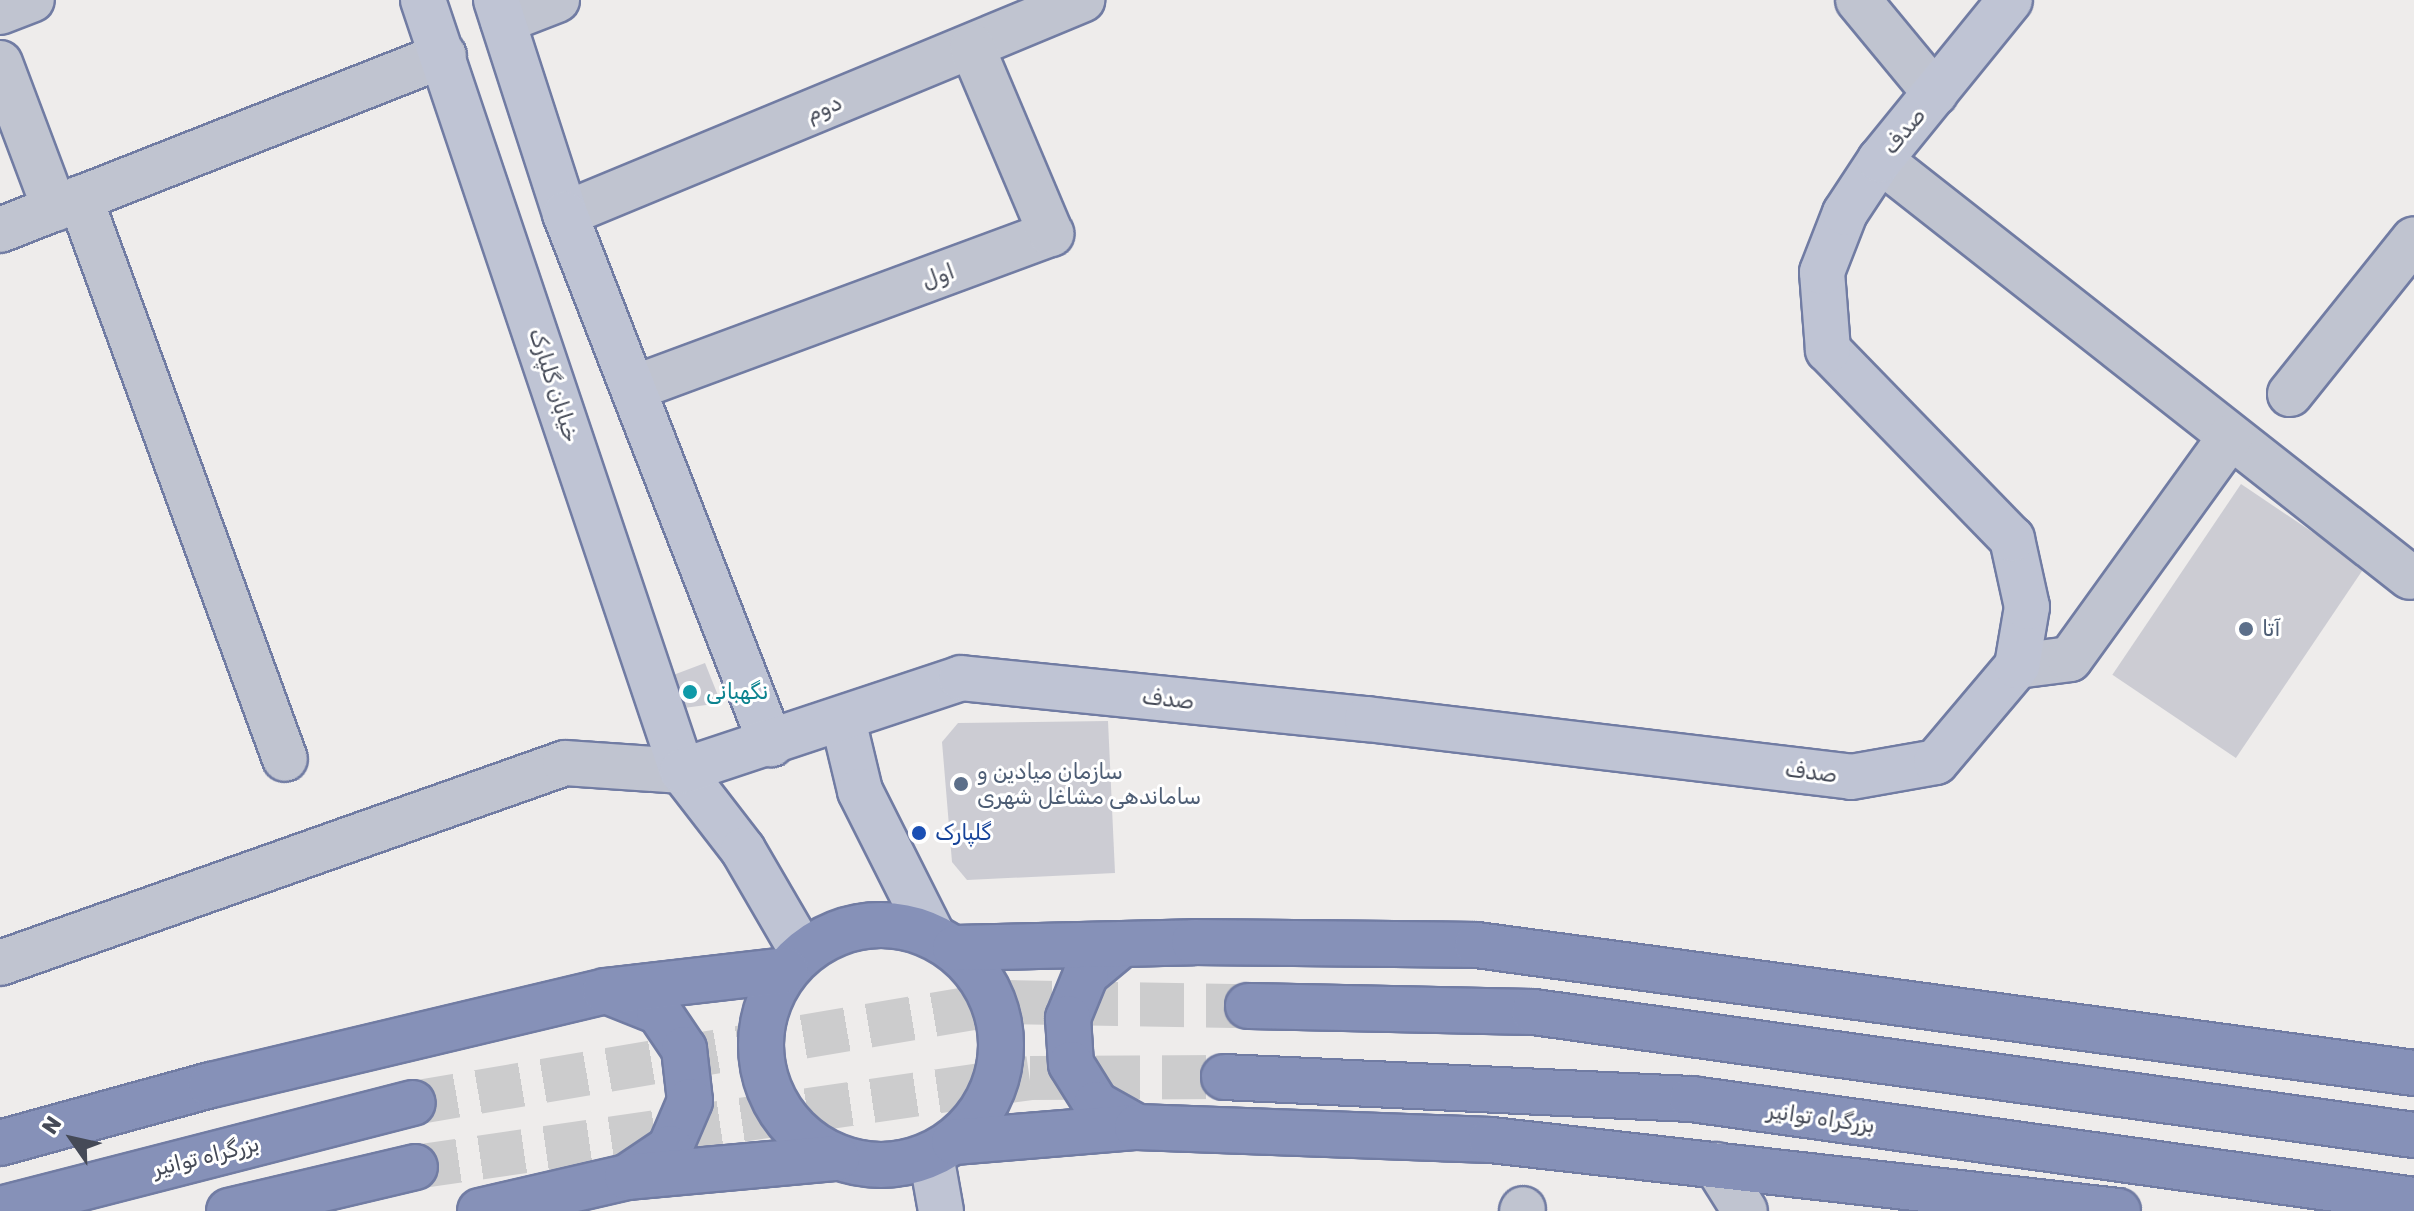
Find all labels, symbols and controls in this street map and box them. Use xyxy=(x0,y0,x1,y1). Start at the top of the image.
street label: دوم xyxy=(802,89,846,127)
street label: صدف xyxy=(1877,102,1931,160)
street label: اول xyxy=(918,258,958,294)
street label: خیابان گلپارک xyxy=(523,325,585,445)
place label: آتا xyxy=(2262,616,2281,642)
marker: آتا xyxy=(2237,620,2255,638)
place label: نگهبانی xyxy=(706,679,768,705)
marker: نگهبانی xyxy=(681,683,699,701)
street label: صدف xyxy=(1141,683,1195,715)
street label: صدف xyxy=(1783,756,1839,788)
place label: سازمان میادین و ساماندهی مشاغل شهری xyxy=(977,758,1201,810)
marker: سازمان میادین و ساماندهی مشاغل شهری xyxy=(952,775,970,793)
place label: گلپارک xyxy=(935,820,991,846)
marker: گلپارک xyxy=(910,824,928,842)
street label: بزرگراه توانیر xyxy=(1765,1097,1877,1139)
north arrow xyxy=(32,1099,112,1179)
text: N xyxy=(36,1111,67,1139)
street label: بزرگراه توانیر xyxy=(150,1130,262,1182)

